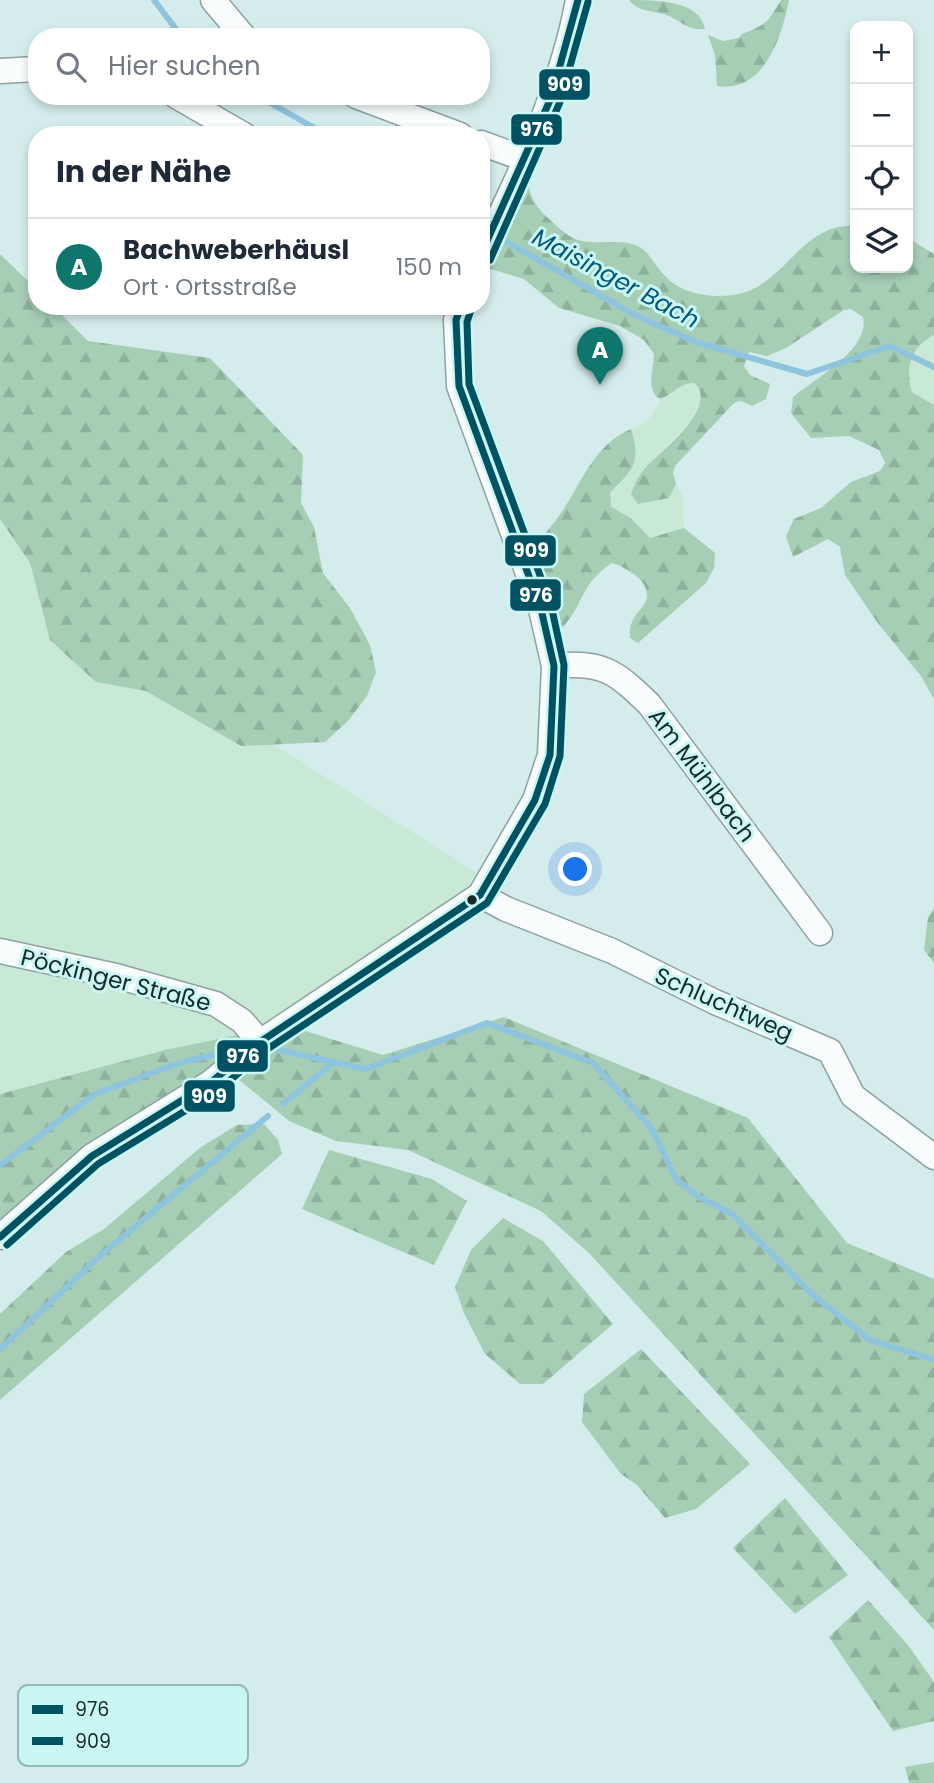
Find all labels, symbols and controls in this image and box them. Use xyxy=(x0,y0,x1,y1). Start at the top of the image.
map controls xyxy=(850,21,913,273)
button: + xyxy=(850,21,913,84)
search box xyxy=(28,28,490,105)
icon: search xyxy=(52,48,90,86)
text: Hier suchen xyxy=(108,48,261,84)
line badge: 909 xyxy=(538,68,591,101)
text: 909 xyxy=(547,71,583,98)
button: − xyxy=(850,84,913,147)
line badge: 976 xyxy=(510,113,563,146)
text: 976 xyxy=(520,116,554,143)
button: locate xyxy=(850,147,913,210)
text: In der Nähe xyxy=(56,150,231,193)
button: layers xyxy=(850,210,913,273)
water label: Maisinger Bach xyxy=(527,220,705,336)
text: Bachweberhäusl xyxy=(123,232,349,268)
text: A xyxy=(71,251,87,283)
text: 150 m xyxy=(396,251,462,283)
text: Ort · Ortsstraße xyxy=(123,271,297,303)
pin: A xyxy=(577,327,623,385)
line badge: 909 xyxy=(504,534,557,567)
text: 909 xyxy=(513,537,549,564)
line badge: 976 xyxy=(509,578,562,612)
text: 976 xyxy=(519,582,553,609)
street label: Am Mühlbach xyxy=(641,701,763,849)
your location xyxy=(558,852,592,886)
unlabelled marker xyxy=(465,893,479,907)
street label: Pöckinger Straße xyxy=(18,941,214,1019)
street label: Schluchtweg xyxy=(650,959,798,1049)
line badge: 976 xyxy=(216,1039,269,1073)
text: 976 xyxy=(226,1043,260,1070)
line badge: 909 xyxy=(183,1079,236,1113)
text: 909 xyxy=(191,1083,227,1110)
legend xyxy=(18,1685,248,1766)
text: 976 xyxy=(75,1696,109,1723)
text: 909 xyxy=(75,1728,111,1755)

